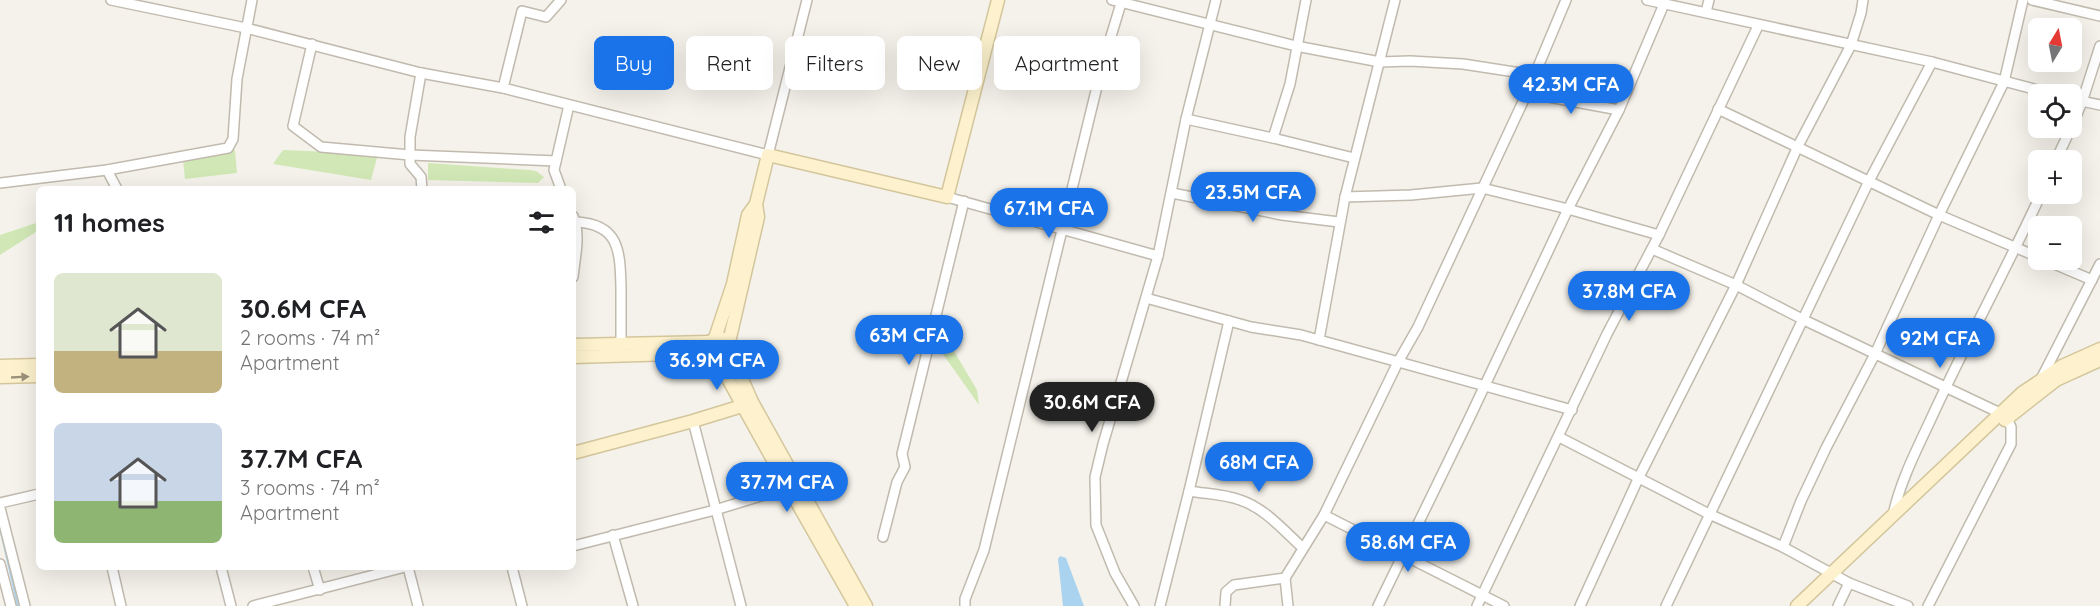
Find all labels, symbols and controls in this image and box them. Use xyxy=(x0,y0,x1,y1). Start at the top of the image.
north arrow xyxy=(2028,18,2082,72)
map controls xyxy=(2028,18,2082,270)
chip: Buy xyxy=(594,36,674,90)
chip: Rent xyxy=(686,36,773,90)
chip: Filters xyxy=(785,36,885,90)
chip: New xyxy=(897,36,982,90)
chip: Apartment xyxy=(994,36,1140,90)
pin: 42.3M CFA xyxy=(1502,64,1640,115)
text: 42.3M CFA xyxy=(1523,71,1619,96)
button: locate xyxy=(2028,84,2082,138)
button: + xyxy=(2028,150,2082,204)
pin: 23.5M CFA xyxy=(1184,172,1322,223)
text: 23.5M CFA xyxy=(1205,179,1301,204)
pin: 67.1M CFA xyxy=(980,188,1118,239)
text: 67.1M CFA xyxy=(1004,195,1094,220)
text: 11 homes xyxy=(54,206,165,239)
icon: filters xyxy=(525,206,558,239)
button: − xyxy=(2028,216,2082,270)
pin: 37.8M CFA xyxy=(1560,271,1698,322)
text: 37.8M CFA xyxy=(1582,278,1676,303)
text: 30.6M CFA xyxy=(240,292,366,325)
icon: home xyxy=(102,297,174,369)
pin: 63M CFA xyxy=(854,315,964,366)
pin: 92M CFA xyxy=(1885,318,1995,369)
text: 63M CFA xyxy=(869,322,949,347)
text: 2 rooms · 74 m² xyxy=(240,325,380,350)
text: 92M CFA xyxy=(1900,325,1980,350)
pin: 36.9M CFA xyxy=(648,340,786,391)
text: 36.9M CFA xyxy=(669,347,765,372)
text: Apartment xyxy=(240,350,340,375)
one-way arrow xyxy=(10,372,29,381)
pin: 30.6M CFA xyxy=(1023,382,1161,433)
text: 30.6M CFA xyxy=(1044,389,1140,414)
text: 37.7M CFA xyxy=(240,442,362,475)
pin: 68M CFA xyxy=(1204,442,1314,493)
icon: home xyxy=(102,447,174,519)
text: 68M CFA xyxy=(1219,449,1299,474)
pin: 37.7M CFA xyxy=(718,462,856,513)
text: 37.7M CFA xyxy=(740,469,834,494)
text: 3 rooms · 74 m² xyxy=(240,475,380,500)
text: Apartment xyxy=(240,500,340,525)
pin: 58.6M CFA xyxy=(1339,522,1477,573)
text: 58.6M CFA xyxy=(1360,529,1456,554)

